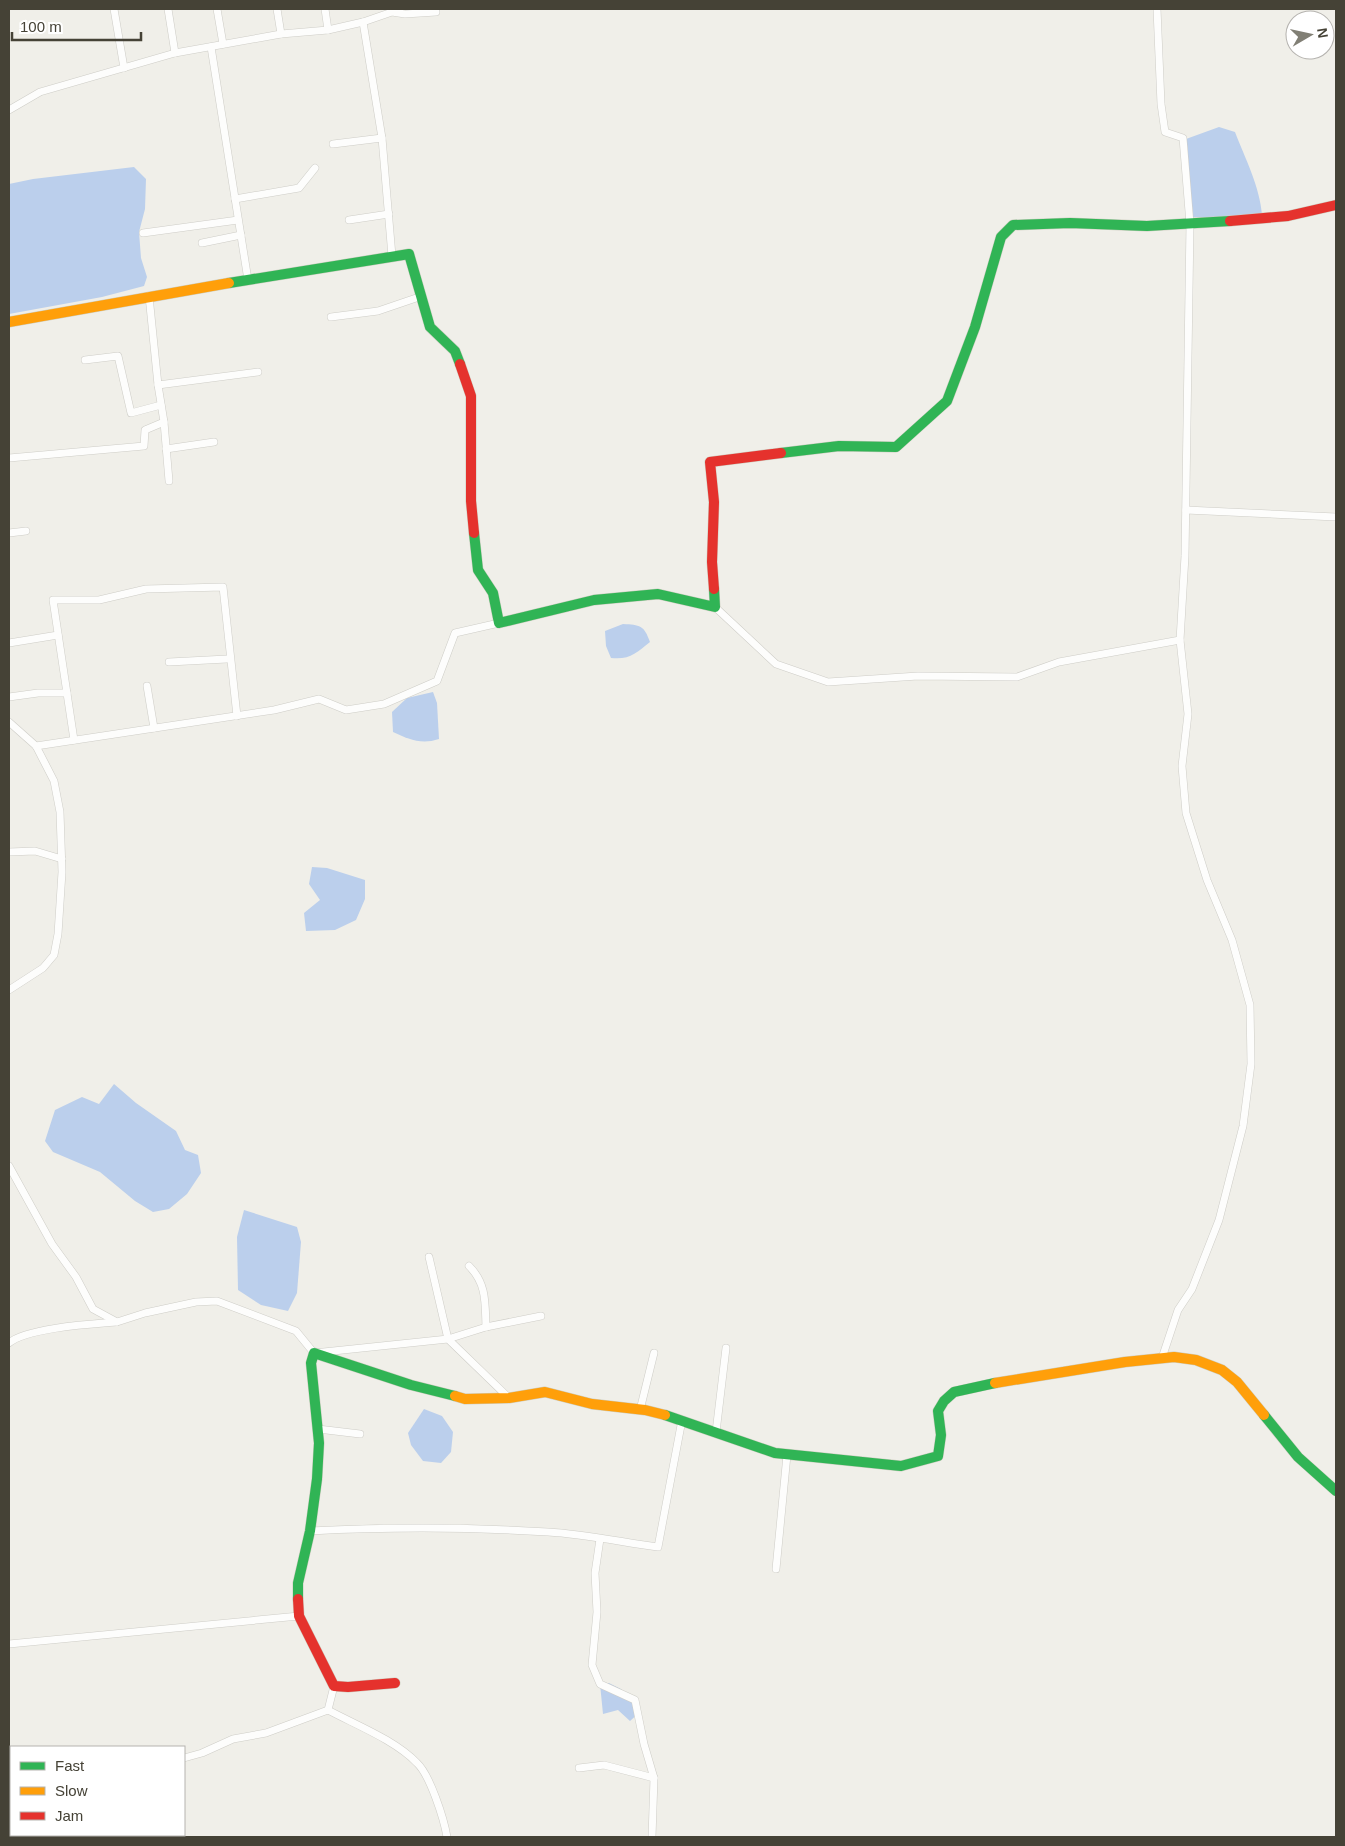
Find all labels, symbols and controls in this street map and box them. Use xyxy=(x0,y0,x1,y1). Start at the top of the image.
scale bar xyxy=(12,10,141,42)
north arrow xyxy=(1285,10,1335,60)
text: 100 m xyxy=(20,18,62,35)
text: N xyxy=(1314,27,1332,39)
legend xyxy=(10,1746,185,1836)
text: Fast xyxy=(55,1757,85,1774)
text: Slow xyxy=(55,1782,88,1799)
text: Jam xyxy=(55,1807,83,1824)

